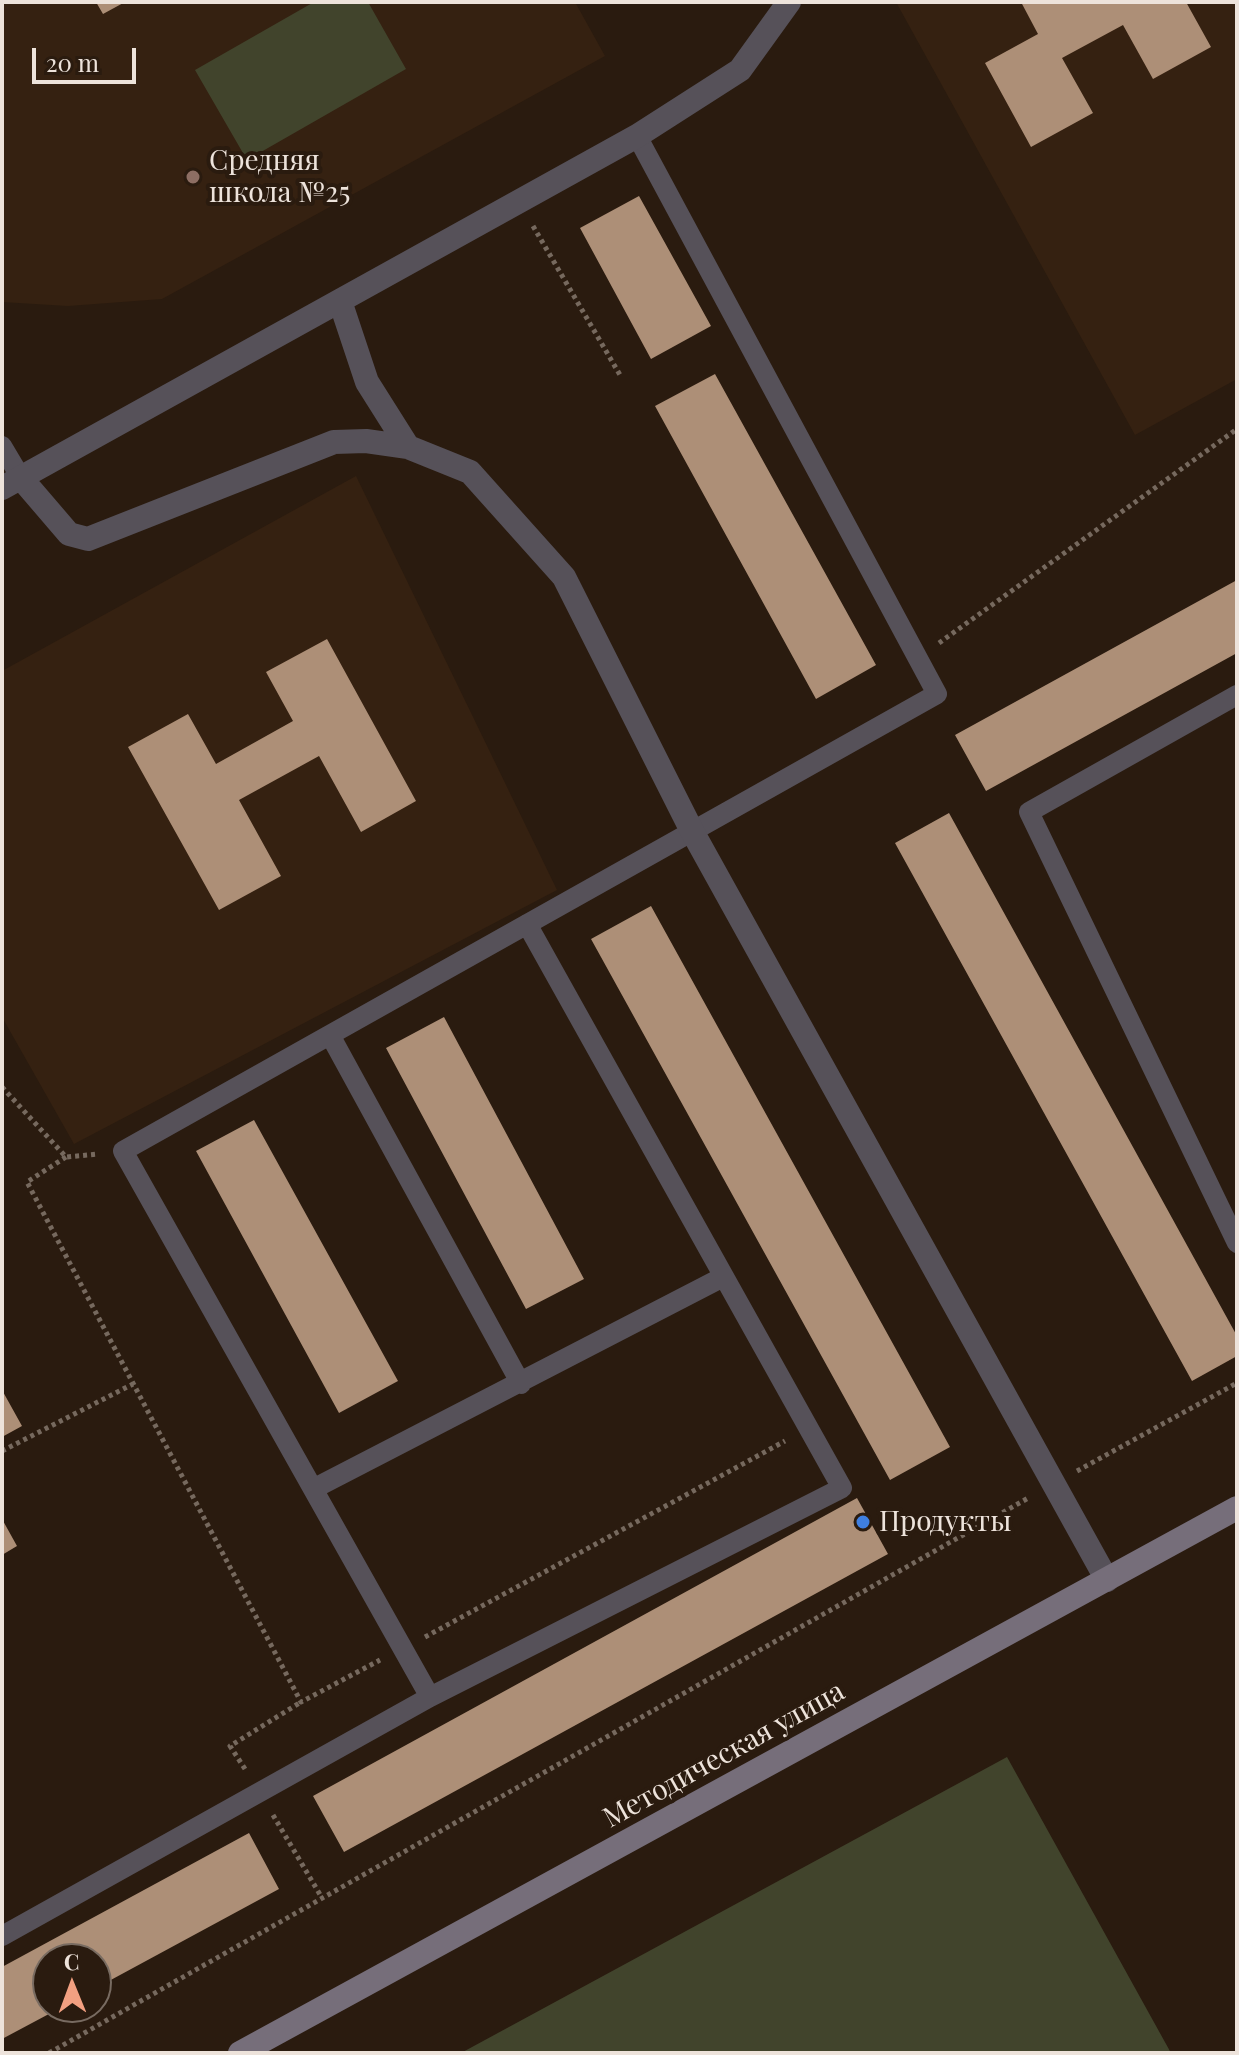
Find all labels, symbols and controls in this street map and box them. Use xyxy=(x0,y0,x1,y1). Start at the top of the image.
scale bar xyxy=(36,32,140,82)
text: 20 m xyxy=(46,46,99,78)
place label: Средняя школа №25 xyxy=(209,144,350,210)
marker: Средняя школа №25 xyxy=(184,168,202,186)
place label: Продукты xyxy=(879,1505,1011,1539)
marker: Продукты xyxy=(854,1513,872,1531)
street label: Методическая улица xyxy=(598,1675,850,1835)
north arrow xyxy=(32,1943,112,2023)
text: С xyxy=(64,1946,80,1976)

